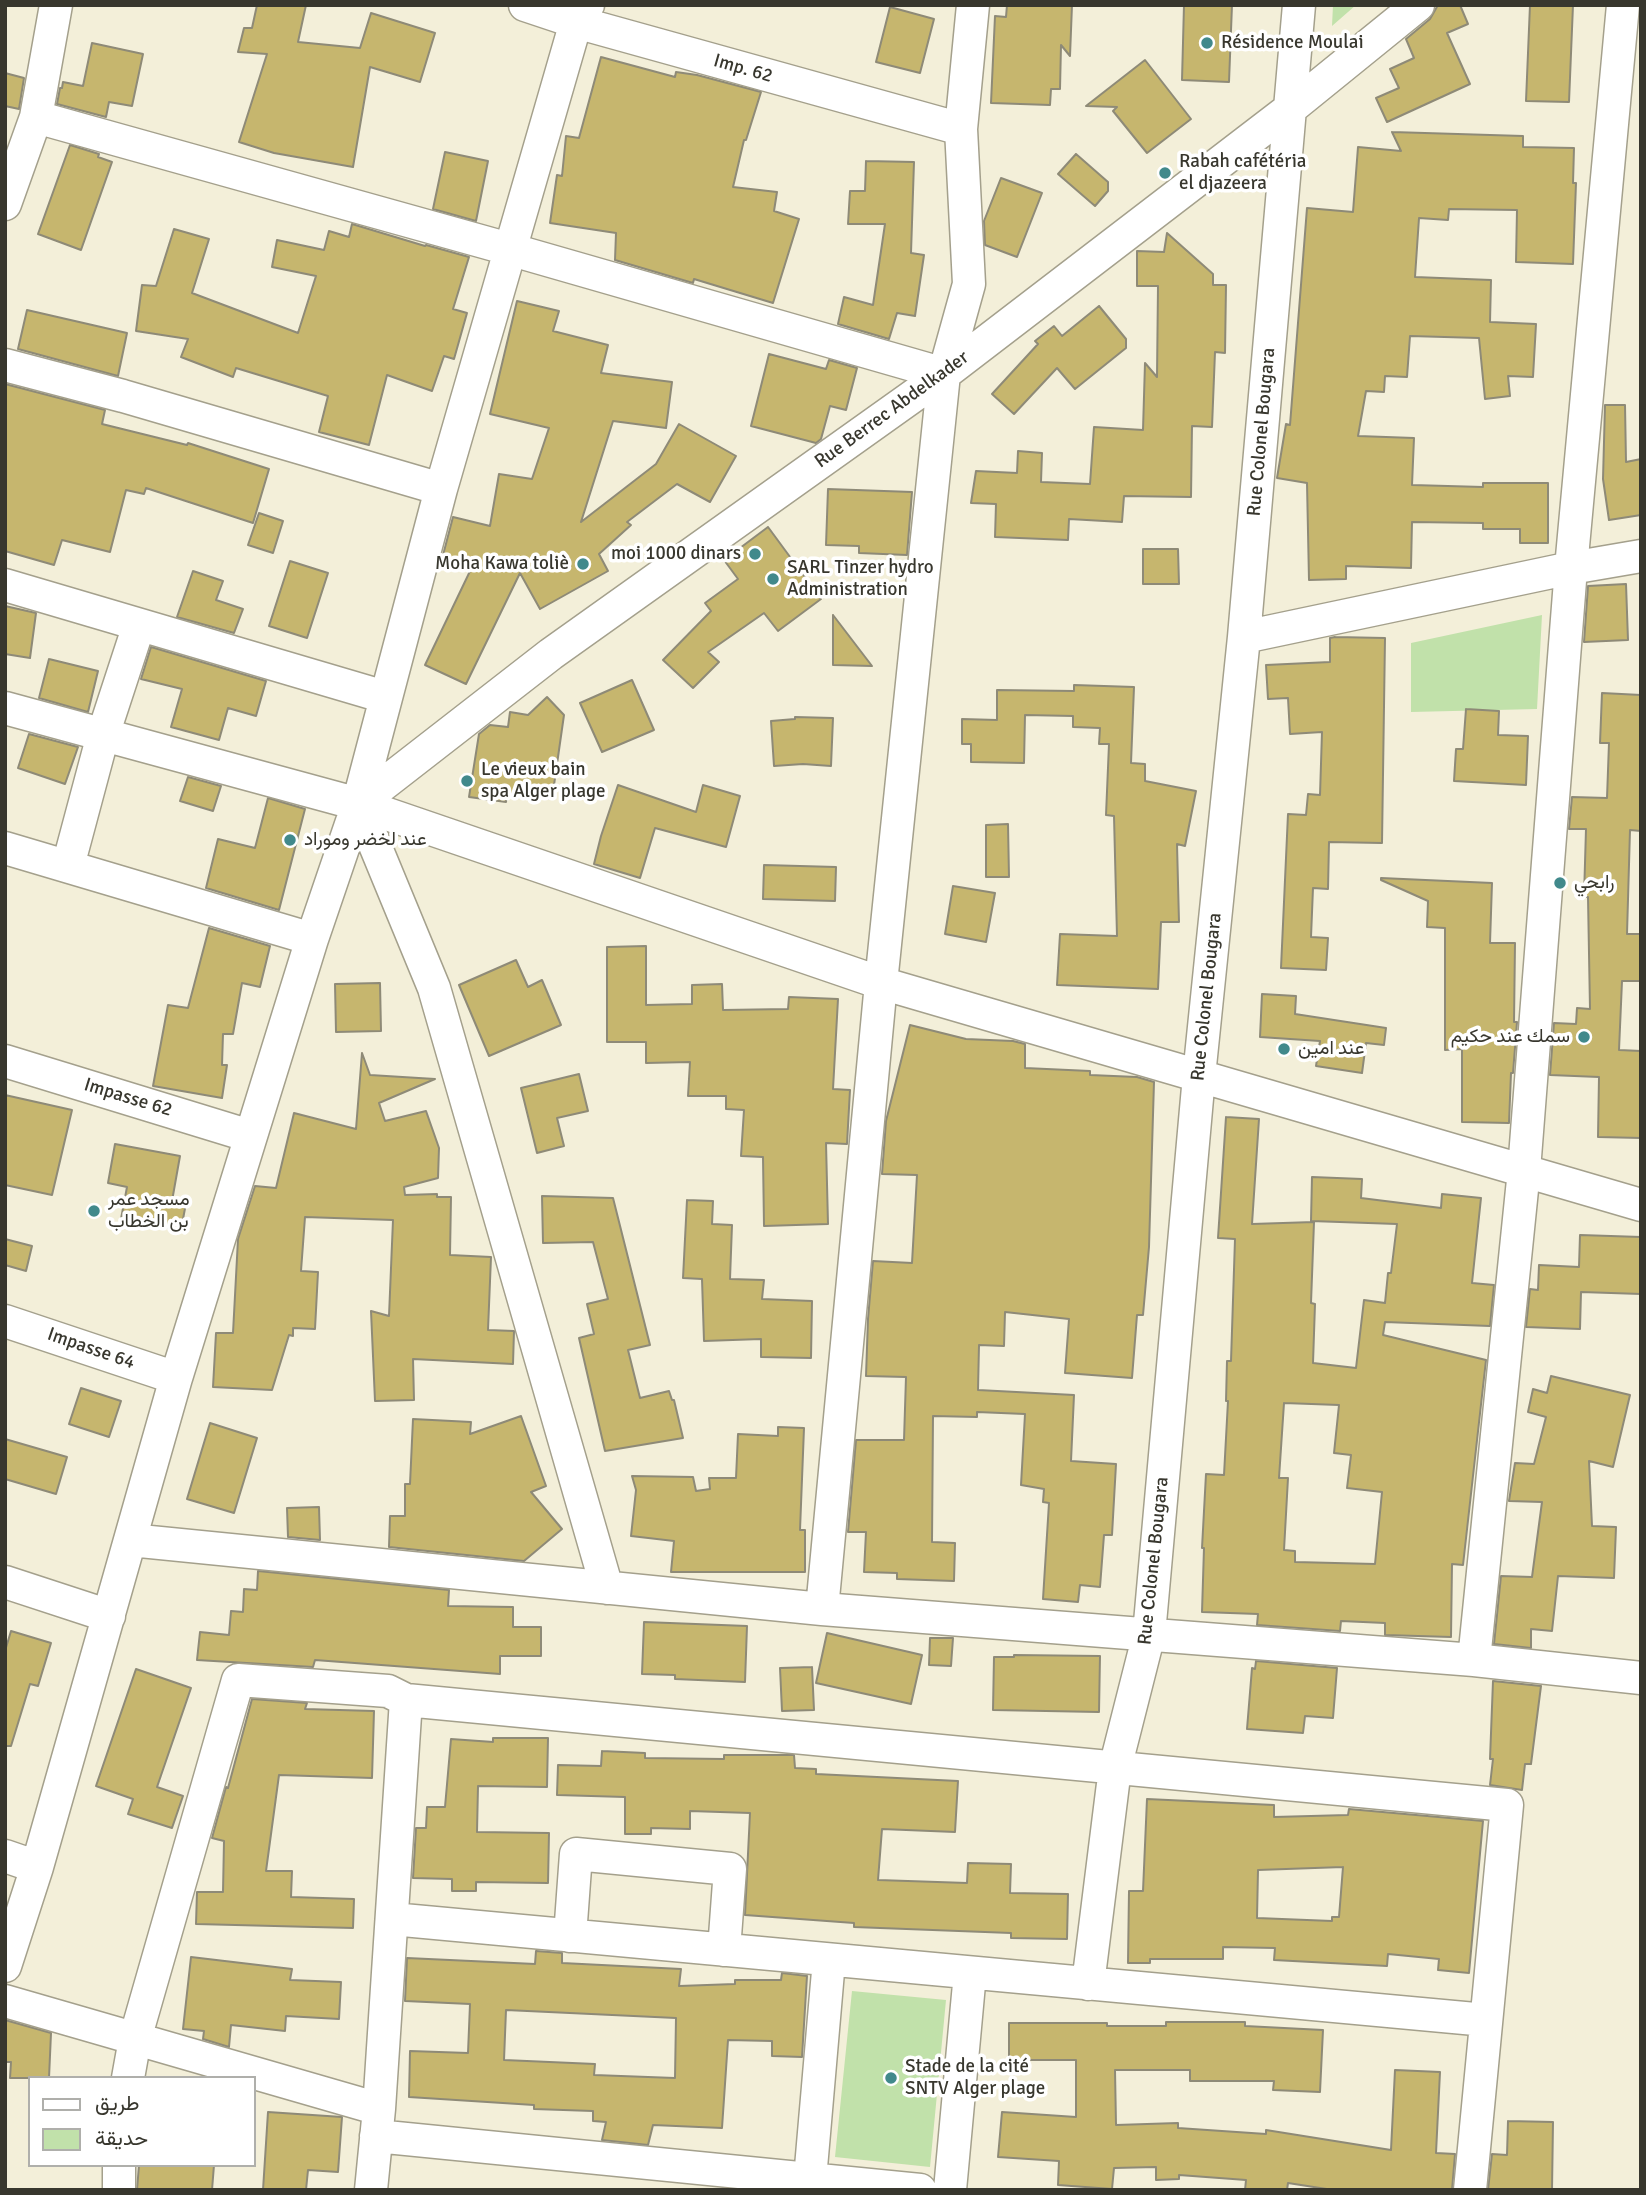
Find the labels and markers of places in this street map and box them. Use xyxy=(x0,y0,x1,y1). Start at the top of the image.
place label: Résidence Moulai xyxy=(1221,32,1364,54)
marker: Résidence Moulai xyxy=(1199,35,1215,51)
place label: Rabah cafétéria el djazeera xyxy=(1179,151,1306,195)
marker: Rabah cafétéria el djazeera xyxy=(1157,165,1173,181)
place label: moi 1000 dinars xyxy=(611,543,741,565)
marker: moi 1000 dinars xyxy=(747,546,763,562)
place label: Moha Kawa toliè xyxy=(435,553,569,575)
marker: Moha Kawa toliè xyxy=(575,556,591,572)
place label: SARL Tinzer hydro Administration xyxy=(787,557,934,601)
marker: SARL Tinzer hydro Administration xyxy=(765,571,781,587)
place label: Le vieux bain spa Alger plage xyxy=(481,759,606,803)
marker: Le vieux bain spa Alger plage xyxy=(459,773,475,789)
place label: عند لخضر وموراد xyxy=(304,829,427,851)
marker: عند لخضر وموراد xyxy=(282,832,298,848)
place label: رابحي xyxy=(1574,872,1614,894)
marker: رابحي xyxy=(1552,875,1568,891)
place label: سمك عند حكيم xyxy=(1451,1026,1570,1048)
marker: سمك عند حكيم xyxy=(1576,1029,1592,1045)
place label: عند امين xyxy=(1298,1038,1364,1060)
marker: عند امين xyxy=(1276,1041,1292,1057)
place label: مسجد عمر بن الخطاب xyxy=(108,1189,190,1233)
marker: مسجد عمر بن الخطاب xyxy=(86,1203,102,1219)
place label: Stade de la cité SNTV Alger plage xyxy=(905,2056,1045,2100)
marker: Stade de la cité SNTV Alger plage xyxy=(883,2070,899,2086)

